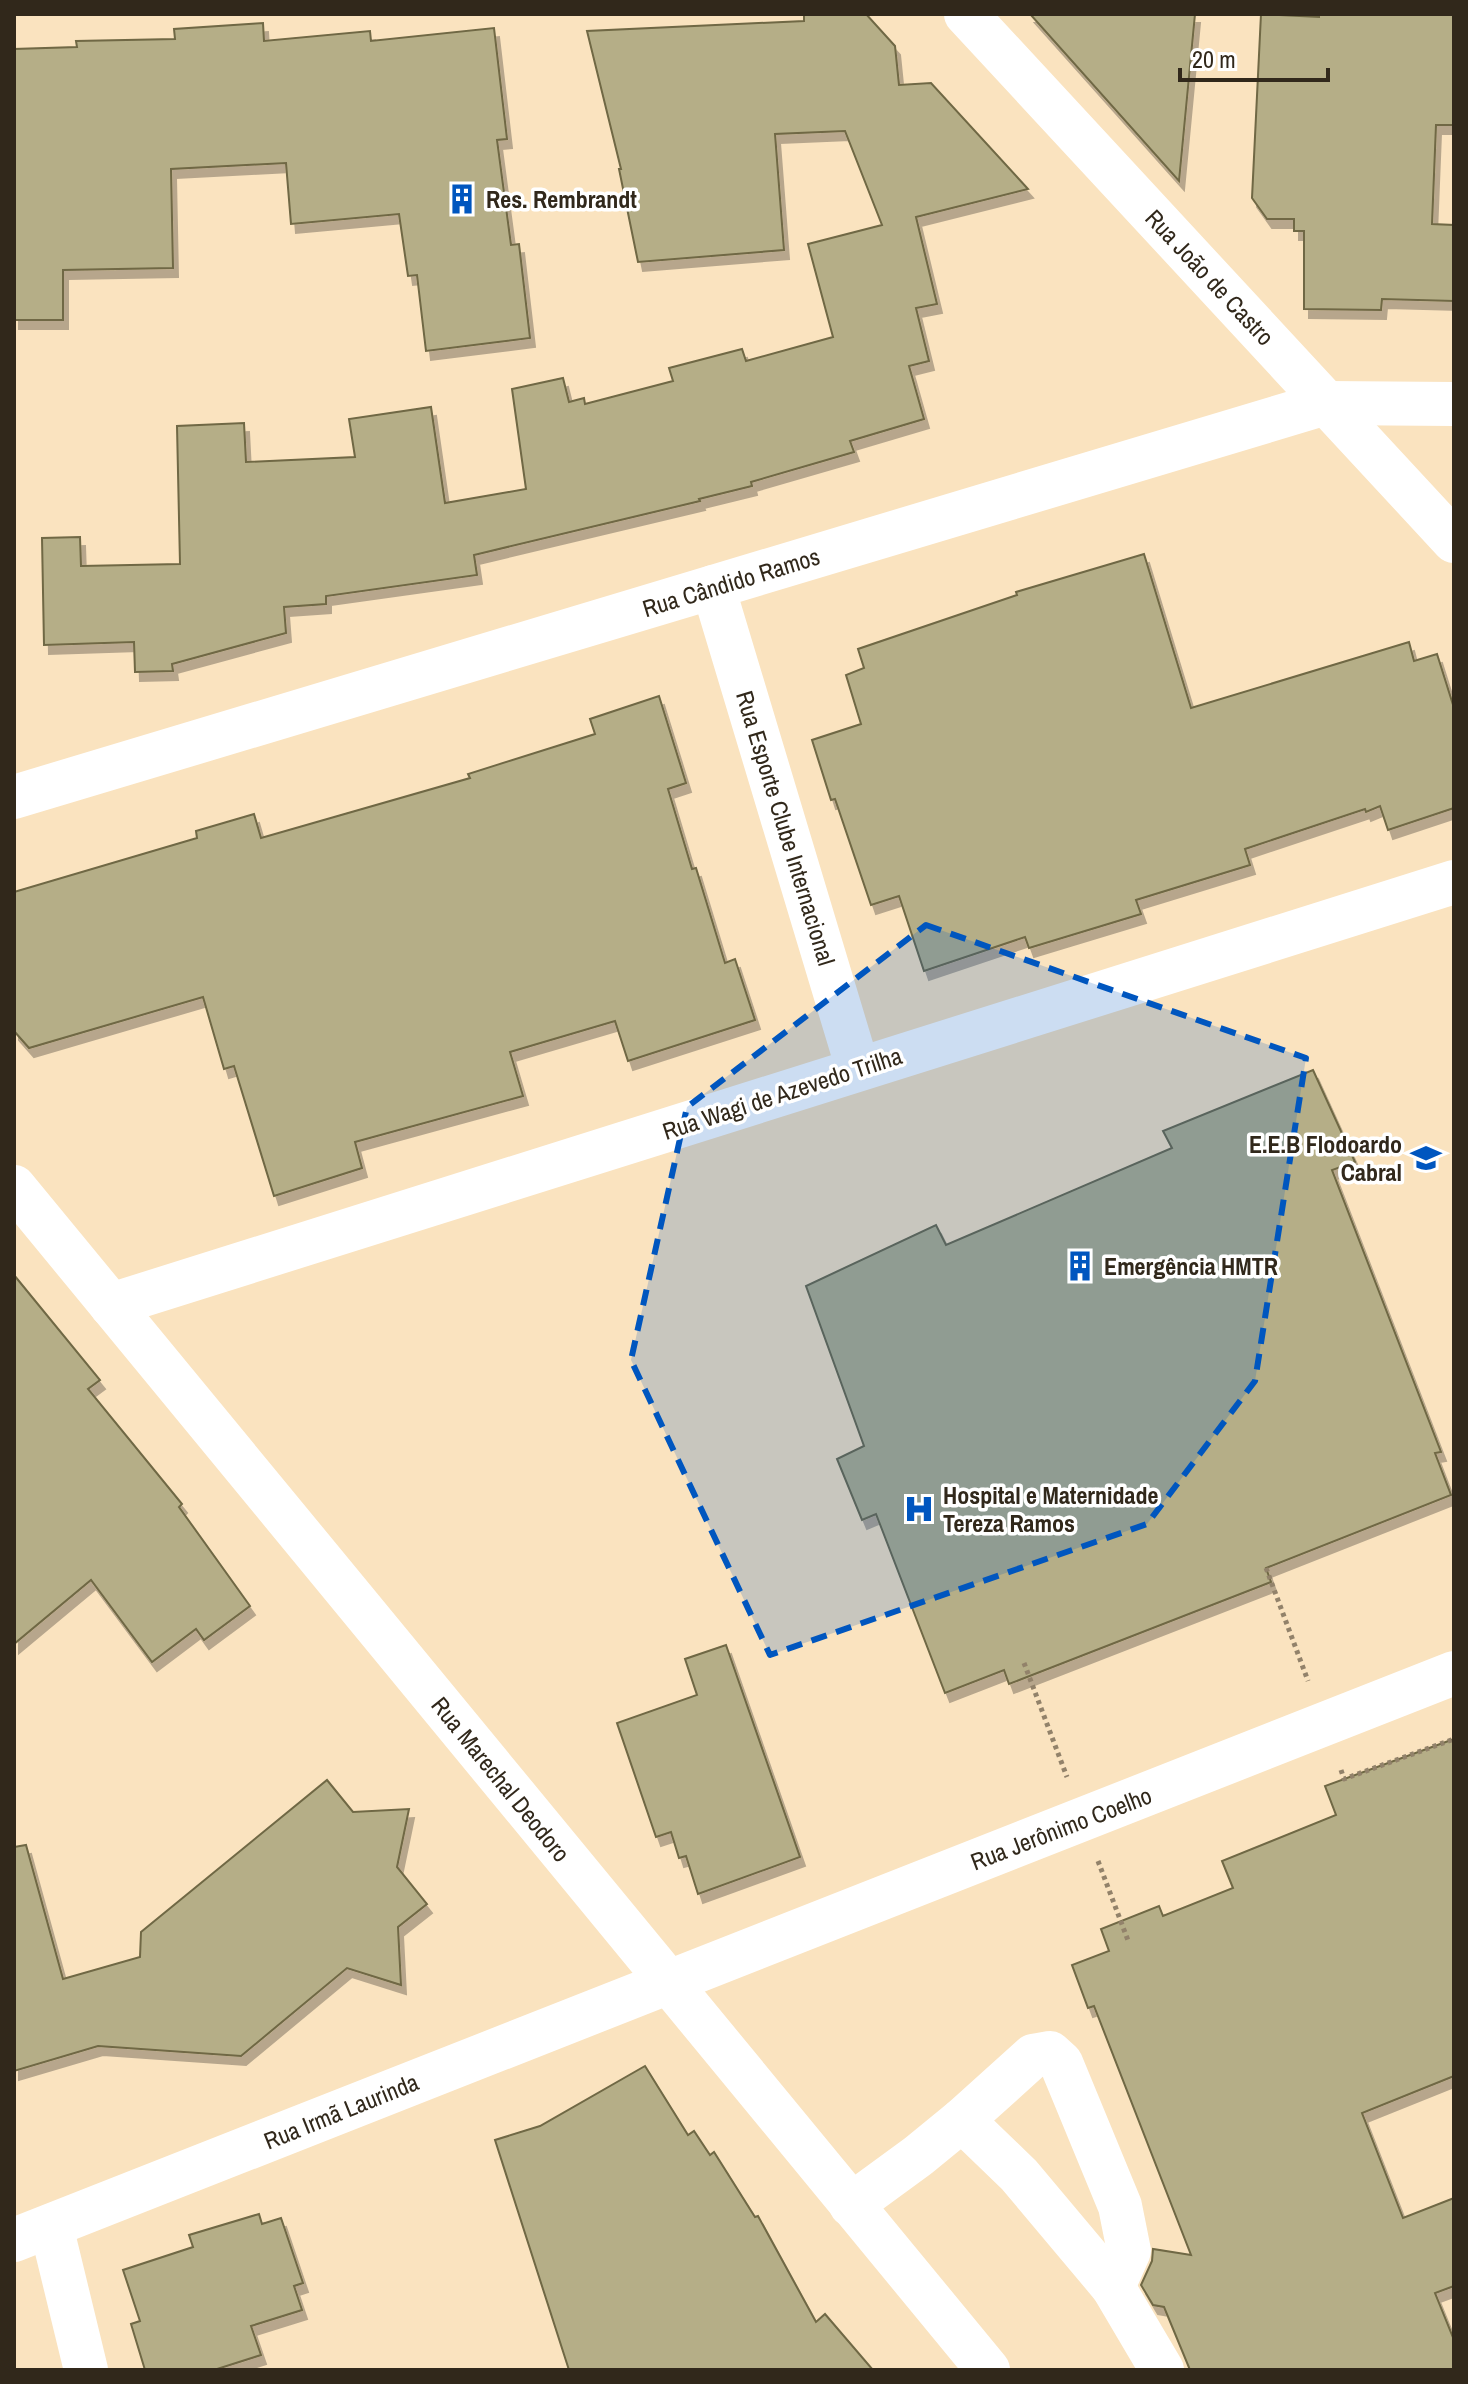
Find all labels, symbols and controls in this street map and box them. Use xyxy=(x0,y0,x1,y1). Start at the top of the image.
scale bar xyxy=(1180,32,1328,82)
text: 20 m xyxy=(1192,43,1236,75)
building icon: Res. Rembrandt xyxy=(445,182,479,216)
place label: Res. Rembrandt xyxy=(486,183,637,215)
street label: Rua João de Castro xyxy=(1139,202,1281,352)
street label: Rua Cândido Ramos xyxy=(638,540,824,624)
street label: Rua Esporte Clube Internacional xyxy=(729,687,843,969)
street label: Rua Wagi de Azevedo Trilha xyxy=(658,1039,906,1147)
place label: E.E.B Flodoardo Cabral xyxy=(1249,1128,1402,1188)
school or university icon: E.E.B Flodoardo Cabral xyxy=(1409,1141,1443,1175)
building icon: Emergência HMTR xyxy=(1063,1249,1097,1283)
place label: Emergência HMTR xyxy=(1104,1250,1278,1282)
place label: Hospital e Maternidade Tereza Ramos xyxy=(943,1479,1159,1539)
hospital icon: Hospital e Maternidade Tereza Ramos xyxy=(902,1492,936,1526)
street label: Rua Marechal Deodoro xyxy=(425,1690,577,1868)
street label: Rua Jerônimo Coelho xyxy=(966,1779,1156,1877)
street label: Rua Irmã Laurinda xyxy=(259,2065,423,2157)

